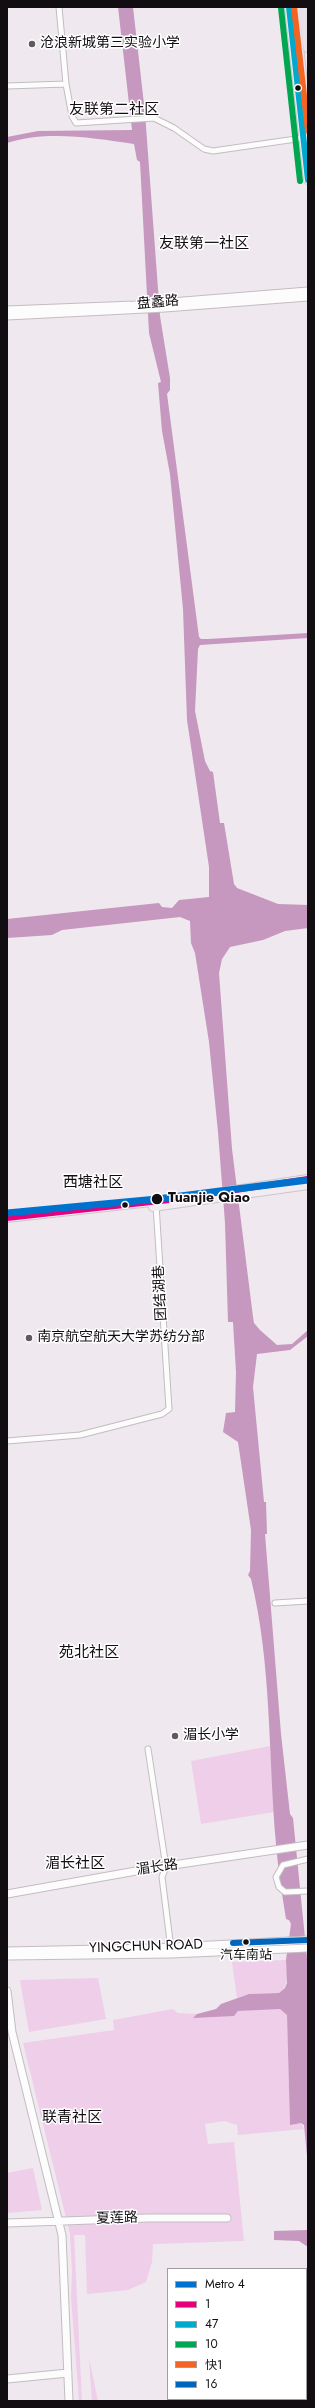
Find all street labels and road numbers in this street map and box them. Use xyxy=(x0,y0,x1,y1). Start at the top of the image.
street label: 盘蠡路 xyxy=(136,293,180,313)
street label: 团结湖巷 xyxy=(151,1265,171,1321)
street label: 湄长路 xyxy=(135,1857,179,1879)
street label: YINGCHUN ROAD xyxy=(89,1937,203,1957)
street label: 夏莲路 xyxy=(96,2210,138,2228)

